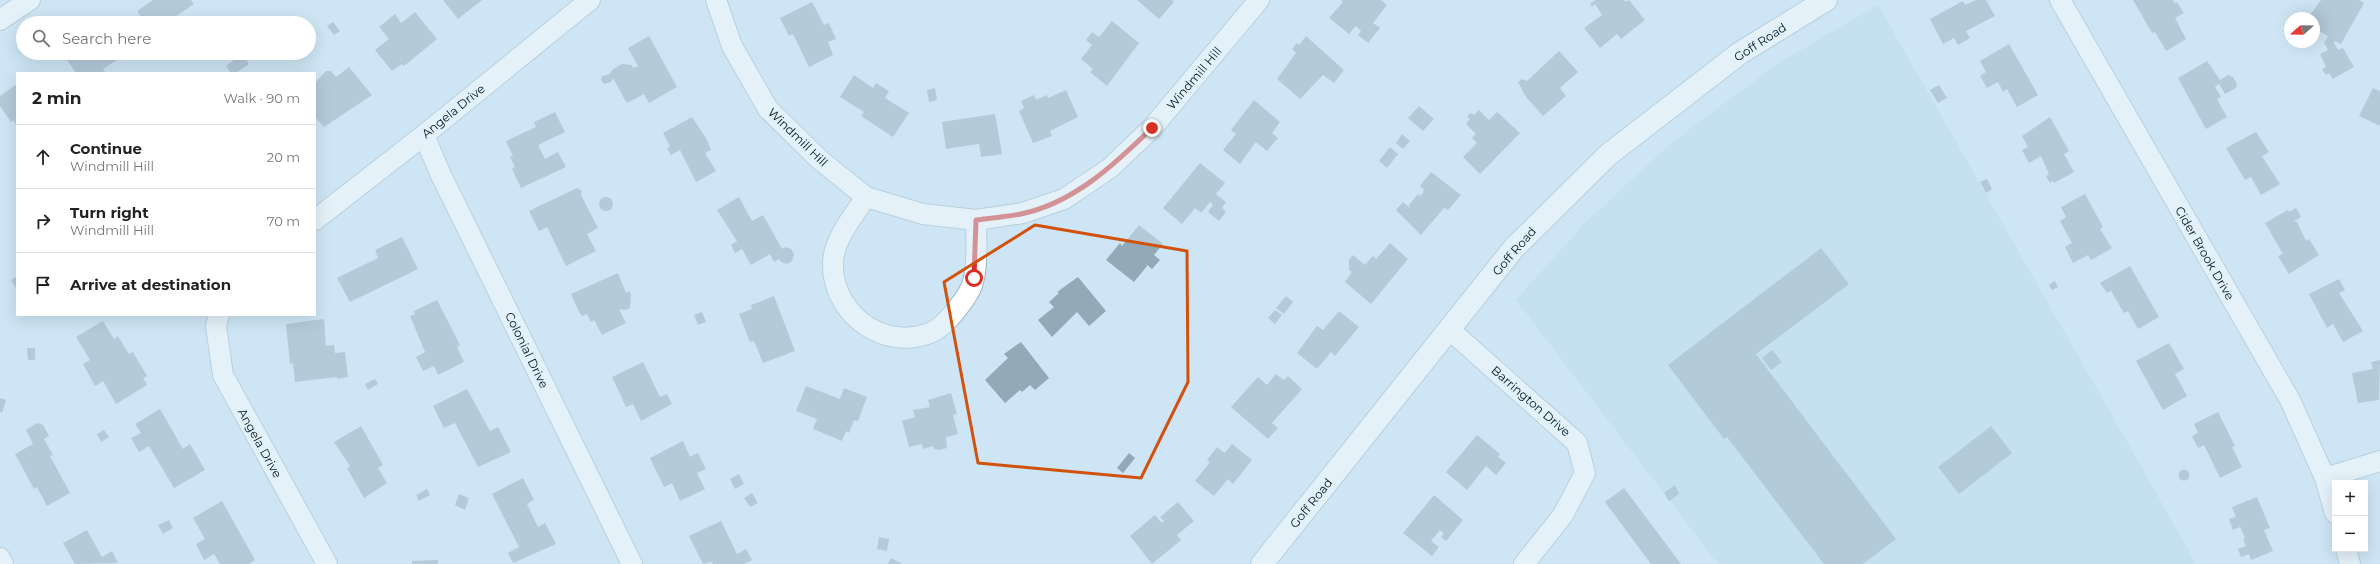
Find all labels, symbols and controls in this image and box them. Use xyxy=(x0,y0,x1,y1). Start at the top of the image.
north arrow xyxy=(2284,12,2320,48)
search box xyxy=(16,16,316,60)
street label: Goff Road xyxy=(1731,20,1789,64)
icon: search xyxy=(30,27,52,49)
text: Search here xyxy=(62,29,151,48)
street label: Windmill Hill xyxy=(1163,43,1225,113)
street label: Angela Drive xyxy=(418,81,488,141)
text: 2 min xyxy=(32,88,82,108)
text: Walk · 90 m xyxy=(224,90,300,106)
street label: Windmill Hill xyxy=(765,105,831,169)
route end xyxy=(1143,119,1161,137)
text: Continue xyxy=(70,139,142,158)
icon: ahead xyxy=(32,146,54,168)
text: 20 m xyxy=(267,149,300,165)
text: Windmill Hill xyxy=(70,158,154,174)
text: Turn right xyxy=(70,203,149,222)
street label: Cider Brook Drive xyxy=(2172,204,2238,302)
icon: right xyxy=(32,210,54,232)
text: 70 m xyxy=(267,213,300,229)
text: Windmill Hill xyxy=(70,222,154,238)
street label: Goff Road xyxy=(1489,224,1539,278)
route start xyxy=(965,269,983,287)
icon: arrive xyxy=(32,274,54,296)
text: Arrive at destination xyxy=(70,275,231,294)
street label: Colonial Drive xyxy=(502,310,552,390)
street label: Barrington Drive xyxy=(1488,363,1574,439)
street label: Angela Drive xyxy=(235,406,285,480)
street label: Goff Road xyxy=(1286,475,1336,531)
map controls xyxy=(2332,480,2368,552)
button: + xyxy=(2332,480,2368,516)
button: − xyxy=(2332,516,2368,552)

